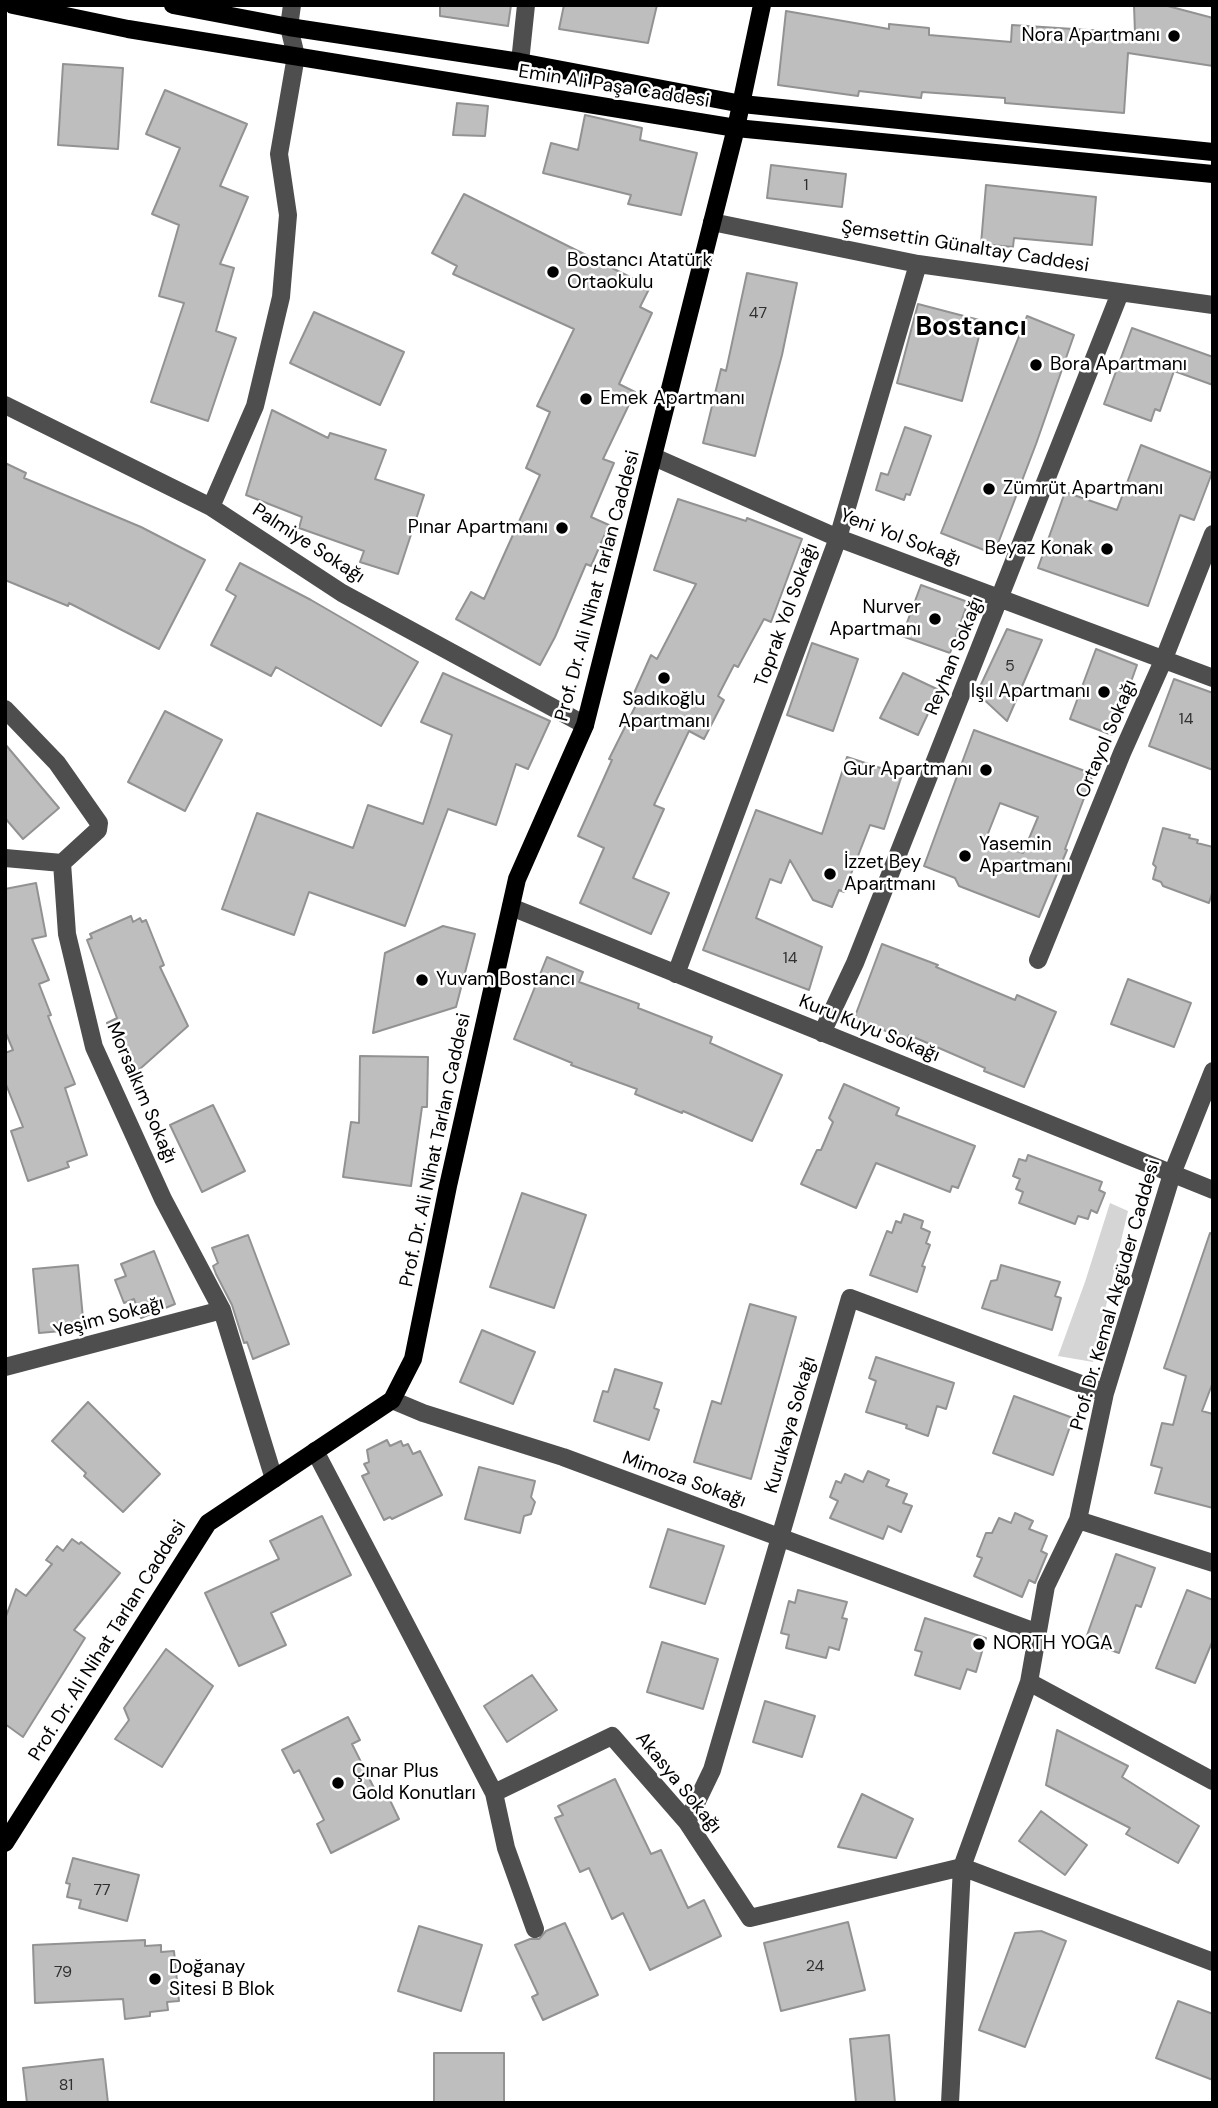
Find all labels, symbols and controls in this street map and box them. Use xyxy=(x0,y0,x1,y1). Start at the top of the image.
place label: Nora Apartmanı xyxy=(1021,25,1160,47)
marker: Nora Apartmanı xyxy=(1166,28,1182,44)
street label: Emin Ali Paşa Caddesi xyxy=(517,61,711,113)
house number: 1 xyxy=(804,176,808,196)
street label: Şemsettin Günaltay Caddesi xyxy=(839,216,1091,278)
place label: Bostancı Atatürk Ortaokulu xyxy=(567,250,712,294)
marker: Bostancı Atatürk Ortaokulu xyxy=(545,264,561,280)
house number: 47 xyxy=(749,304,767,324)
district label: Bostancı xyxy=(915,312,1027,344)
place label: Bora Apartmanı xyxy=(1050,354,1187,376)
marker: Bora Apartmanı xyxy=(1028,357,1044,373)
place label: Emek Apartmanı xyxy=(600,388,745,410)
marker: Emek Apartmanı xyxy=(578,391,594,407)
street label: Prof. Dr. Ali Nihat Tarlan Caddesi xyxy=(551,448,645,724)
place label: Zümrüt Apartmanı xyxy=(1003,478,1163,500)
marker: Zümrüt Apartmanı xyxy=(981,481,997,497)
street label: Palmiye Sokağı xyxy=(248,499,368,589)
street label: Yeni Yol Sokağı xyxy=(836,504,964,572)
place label: Pınar Apartmanı xyxy=(408,517,548,539)
marker: Pınar Apartmanı xyxy=(554,520,570,536)
place label: Beyaz Konak xyxy=(985,538,1093,560)
street label: Toprak Yol Sokağı xyxy=(750,540,824,690)
marker: Beyaz Konak xyxy=(1099,541,1115,557)
street label: Reyhan Sokağı xyxy=(921,593,989,719)
place label: Nurver Apartmanı xyxy=(829,597,921,641)
marker: Nurver Apartmanı xyxy=(927,611,943,627)
house number: 5 xyxy=(1005,657,1015,677)
marker: Sadıkoğlu Apartmanı xyxy=(656,670,672,686)
street label: Ortayol Sokağı xyxy=(1072,676,1142,802)
place label: Işıl Apartmanı xyxy=(971,681,1090,703)
marker: Işıl Apartmanı xyxy=(1096,684,1112,700)
place label: Sadıkoğlu Apartmanı xyxy=(618,689,710,733)
house number: 14 xyxy=(1179,710,1193,730)
place label: Gur Apartmanı xyxy=(843,759,972,781)
marker: Gur Apartmanı xyxy=(978,762,994,778)
place label: Yasemin Apartmanı xyxy=(979,834,1071,878)
marker: Yasemin Apartmanı xyxy=(957,848,973,864)
place label: İzzet Bey Apartmanı xyxy=(844,852,936,896)
marker: İzzet Bey Apartmanı xyxy=(822,866,838,882)
house number: 14 xyxy=(783,949,797,969)
place label: Yuvam Bostancı xyxy=(436,969,575,991)
marker: Yuvam Bostancı xyxy=(414,972,430,988)
street label: Kuru Kuyu Sokağı xyxy=(795,990,943,1068)
street label: Prof. Dr. Ali Nihat Tarlan Caddesi xyxy=(396,1011,476,1289)
street label: Morsalkım Sokağı xyxy=(101,1019,181,1167)
street label: Prof. Dr. Kemal Akgüder Caddesi xyxy=(1066,1157,1166,1433)
street label: Yeşim Sokağı xyxy=(51,1292,167,1344)
street label: Kurukaya Sokağı xyxy=(761,1354,821,1496)
street label: Mimoza Sokağı xyxy=(619,1447,749,1513)
street label: Prof. Dr. Ali Nihat Tarlan Caddesi xyxy=(24,1517,192,1765)
place label: NORTH YOGA xyxy=(993,1633,1113,1655)
marker: NORTH YOGA xyxy=(971,1636,987,1652)
street label: Akasya Sokağı xyxy=(630,1728,726,1838)
place label: Çınar Plus Gold Konutları xyxy=(352,1761,476,1805)
marker: Çınar Plus Gold Konutları xyxy=(330,1775,346,1791)
house number: 77 xyxy=(93,1881,111,1901)
place label: Doğanay Sitesi B Blok xyxy=(169,1957,275,2001)
house number: 24 xyxy=(806,1957,824,1977)
house number: 79 xyxy=(54,1963,72,1983)
marker: Doğanay Sitesi B Blok xyxy=(147,1971,163,1987)
house number: 81 xyxy=(59,2076,73,2096)

